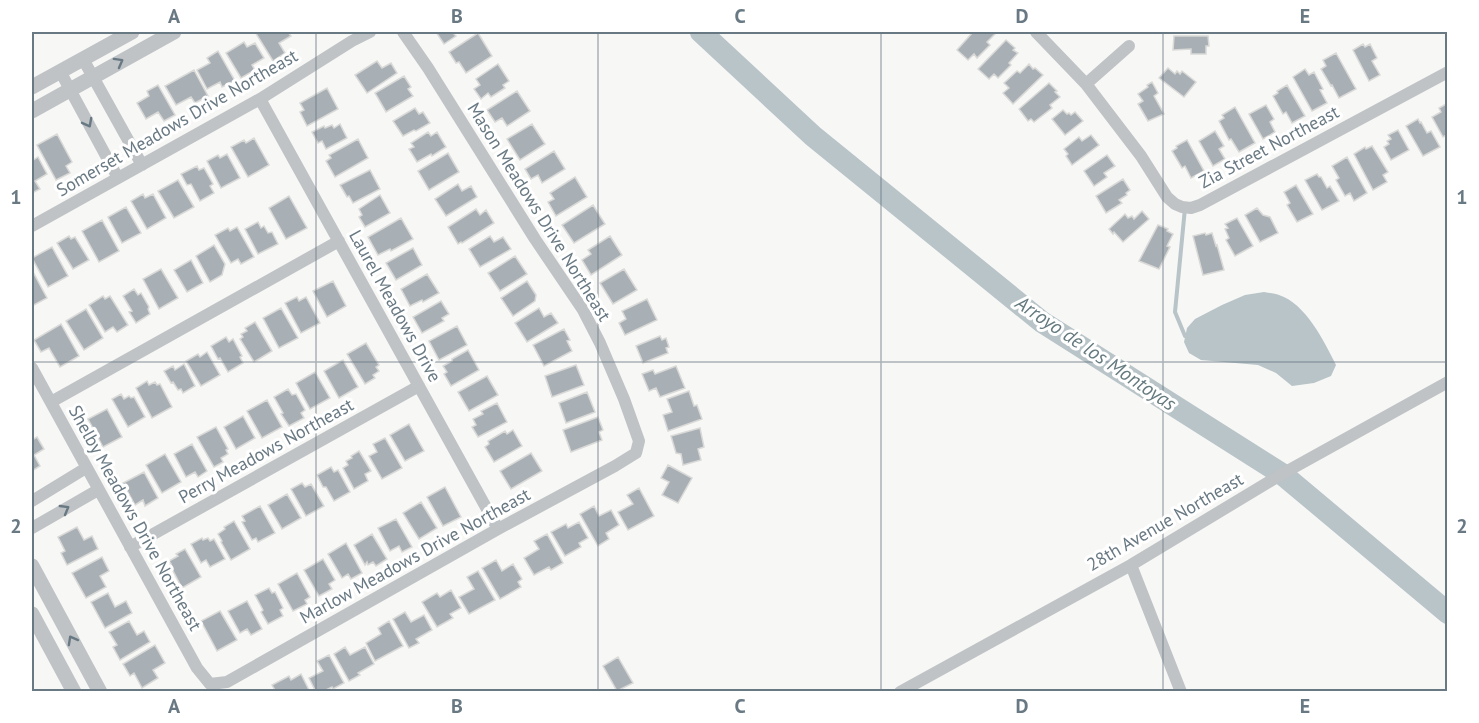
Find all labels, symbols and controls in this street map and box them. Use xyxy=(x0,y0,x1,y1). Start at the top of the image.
text: A xyxy=(168,3,181,29)
text: B xyxy=(451,3,463,29)
text: C xyxy=(734,3,746,29)
text: D xyxy=(1016,3,1029,29)
text: E xyxy=(1300,3,1310,29)
street label: Somerset Meadows Drive Northeast xyxy=(52,44,302,201)
one-way arrow xyxy=(113,58,124,69)
street label: Mason Meadows Drive Northeast xyxy=(463,98,616,325)
street label: Zia Street Northeast xyxy=(1195,100,1343,193)
one-way arrow xyxy=(81,117,92,127)
text: 1 xyxy=(10,184,22,210)
text: 1 xyxy=(1456,184,1468,210)
street label: Laurel Meadows Drive xyxy=(344,226,447,386)
water label: Arroyo de los Montoyas xyxy=(1010,289,1181,416)
street label: Perry Meadows Northeast xyxy=(174,393,357,508)
street label: Shelby Meadows Drive Northeast xyxy=(64,401,207,634)
street label: 28th Avenue Northeast xyxy=(1082,467,1247,576)
street label: Marlow Meadows Drive Northeast xyxy=(296,482,534,629)
one-way arrow xyxy=(59,505,69,516)
text: 2 xyxy=(10,513,22,539)
text: 2 xyxy=(1456,513,1468,539)
one-way arrow xyxy=(68,636,79,646)
text: A xyxy=(168,693,181,719)
text: B xyxy=(451,693,463,719)
text: C xyxy=(734,693,746,719)
text: D xyxy=(1016,693,1029,719)
text: E xyxy=(1300,693,1310,719)

